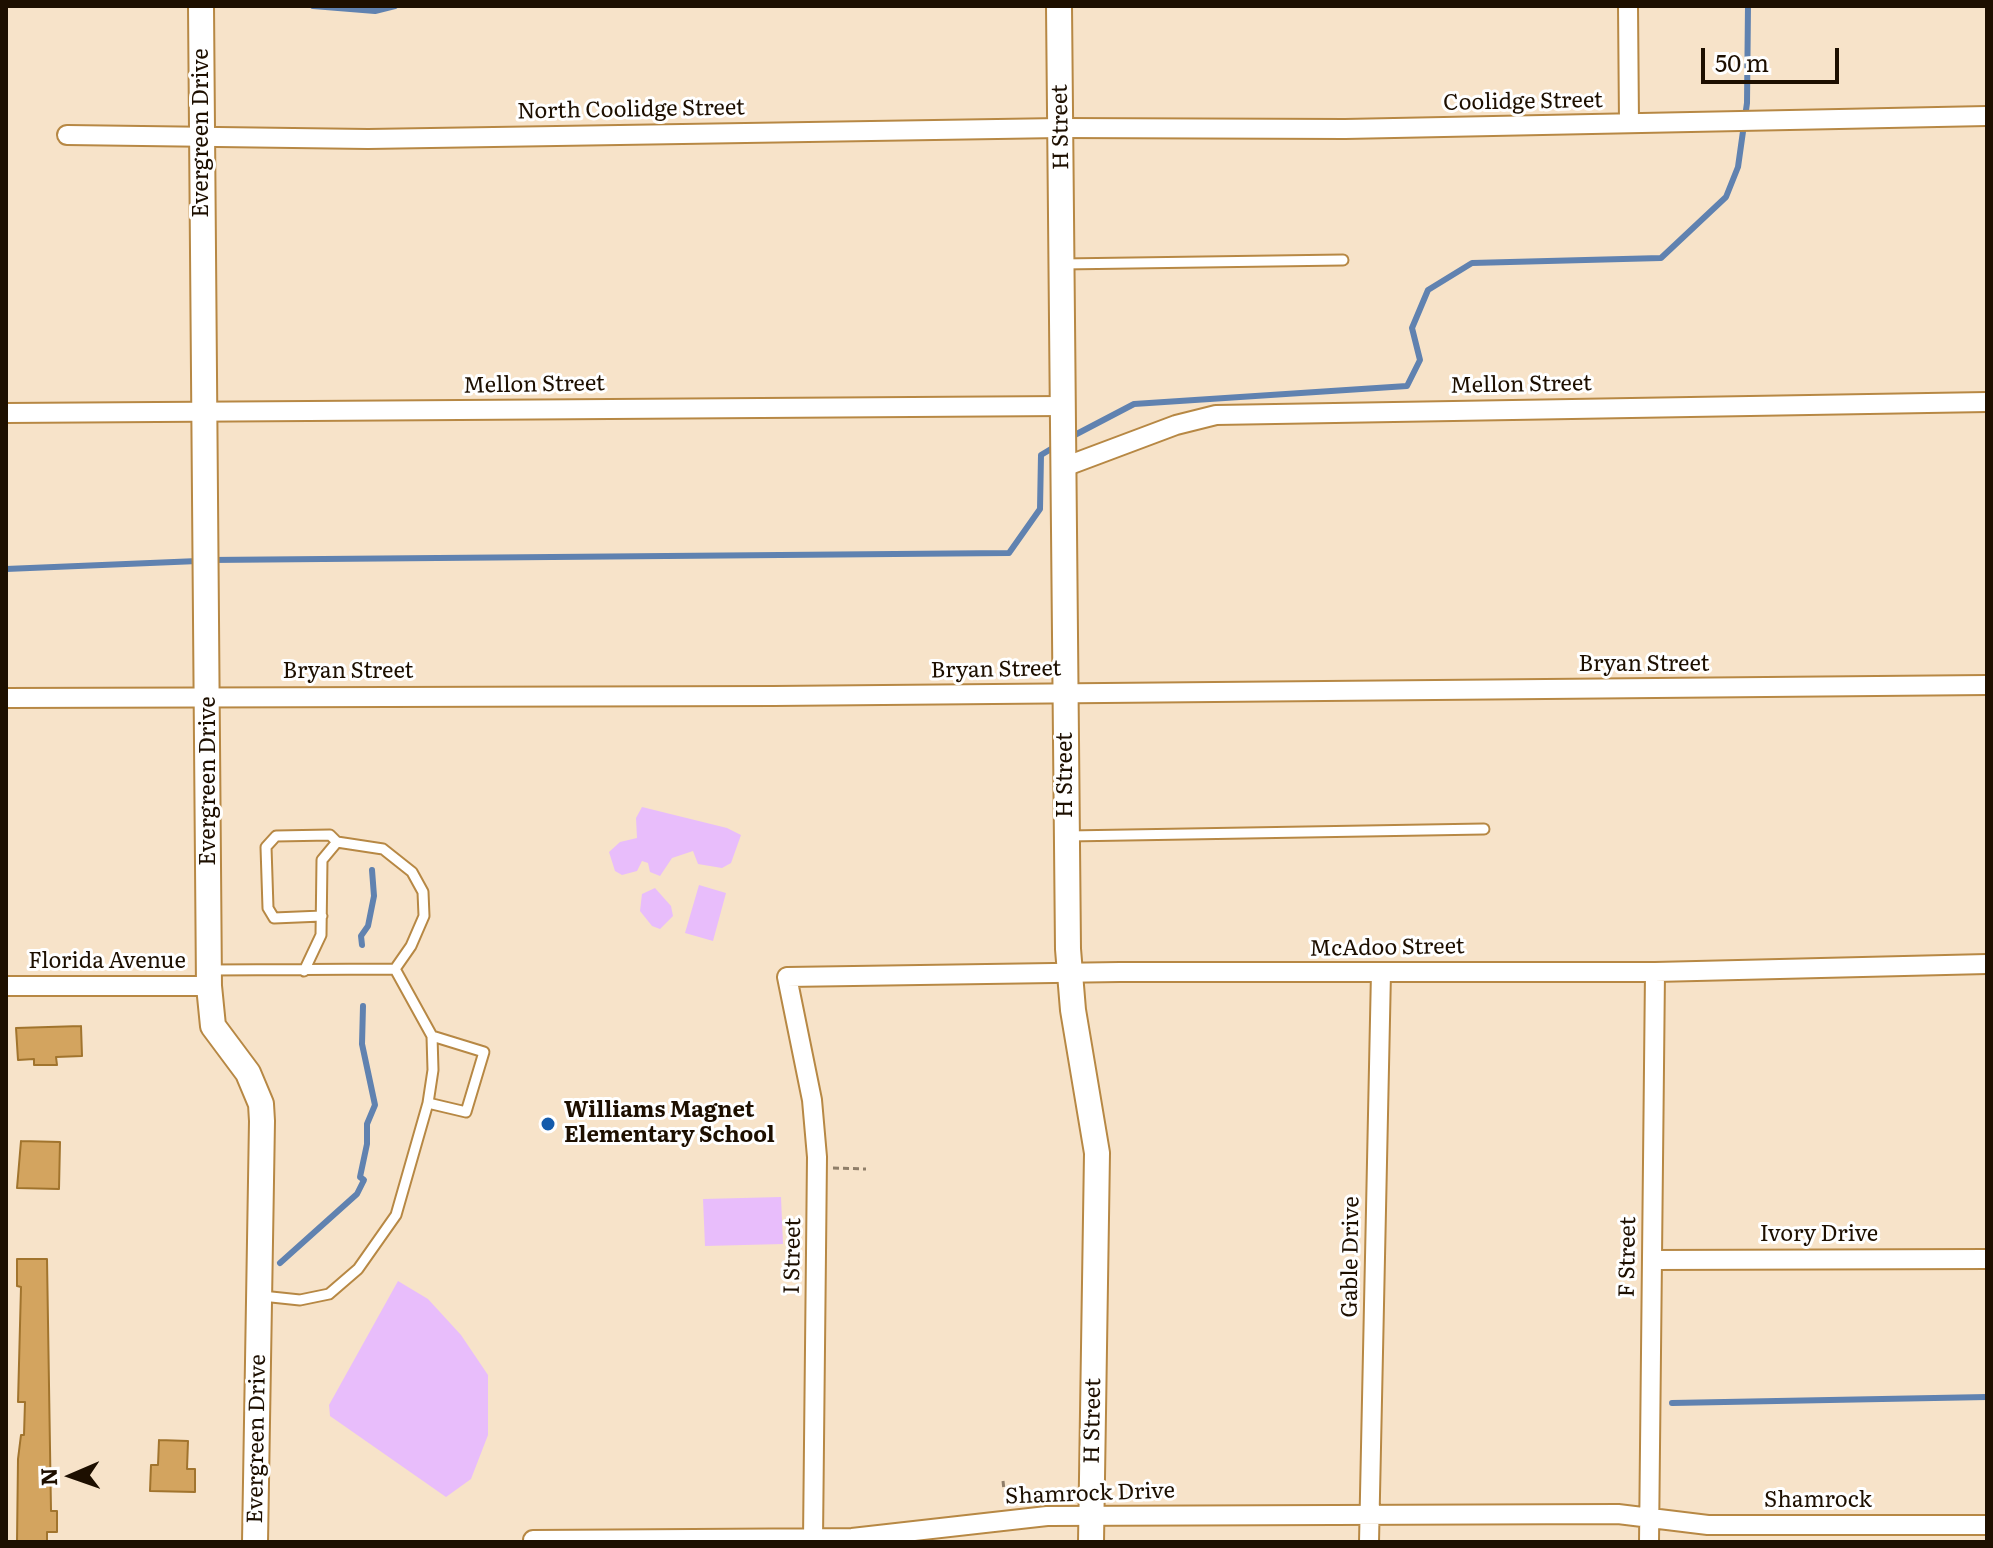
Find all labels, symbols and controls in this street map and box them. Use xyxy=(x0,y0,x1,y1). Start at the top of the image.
scale bar xyxy=(1705,32,1843,82)
text: 50 m xyxy=(1715,44,1769,79)
street label: Evergreen Drive xyxy=(189,48,215,218)
street label: H Street xyxy=(1047,84,1075,170)
street label: Coolidge Street xyxy=(1443,87,1603,117)
street label: North Coolidge Street xyxy=(517,95,745,125)
street label: Mellon Street xyxy=(463,371,605,399)
street label: Mellon Street xyxy=(1450,371,1592,399)
street label: Bryan Street xyxy=(1579,652,1709,678)
street label: Bryan Street xyxy=(930,656,1062,684)
street label: Bryan Street xyxy=(283,659,413,685)
street label: Evergreen Drive xyxy=(196,696,222,866)
street label: H Street xyxy=(1053,732,1079,818)
street label: McAdoo Street xyxy=(1309,933,1465,963)
street label: Florida Avenue xyxy=(28,949,186,975)
place label: Williams Magnet Elementary School xyxy=(564,1098,775,1150)
marker: Williams Magnet Elementary School xyxy=(539,1115,557,1133)
street label: Gable Drive xyxy=(1337,1196,1365,1318)
street label: F Street xyxy=(1614,1216,1642,1298)
street label: I Street xyxy=(779,1218,807,1294)
street label: Ivory Drive xyxy=(1760,1222,1878,1248)
street label: Evergreen Drive xyxy=(242,1354,272,1524)
street label: H Street xyxy=(1079,1378,1107,1464)
north arrow xyxy=(32,1436,112,1516)
text: N xyxy=(31,1467,64,1487)
street label: Shamrock Drive xyxy=(1005,1478,1175,1510)
street label: Shamrock xyxy=(1764,1488,1872,1514)

